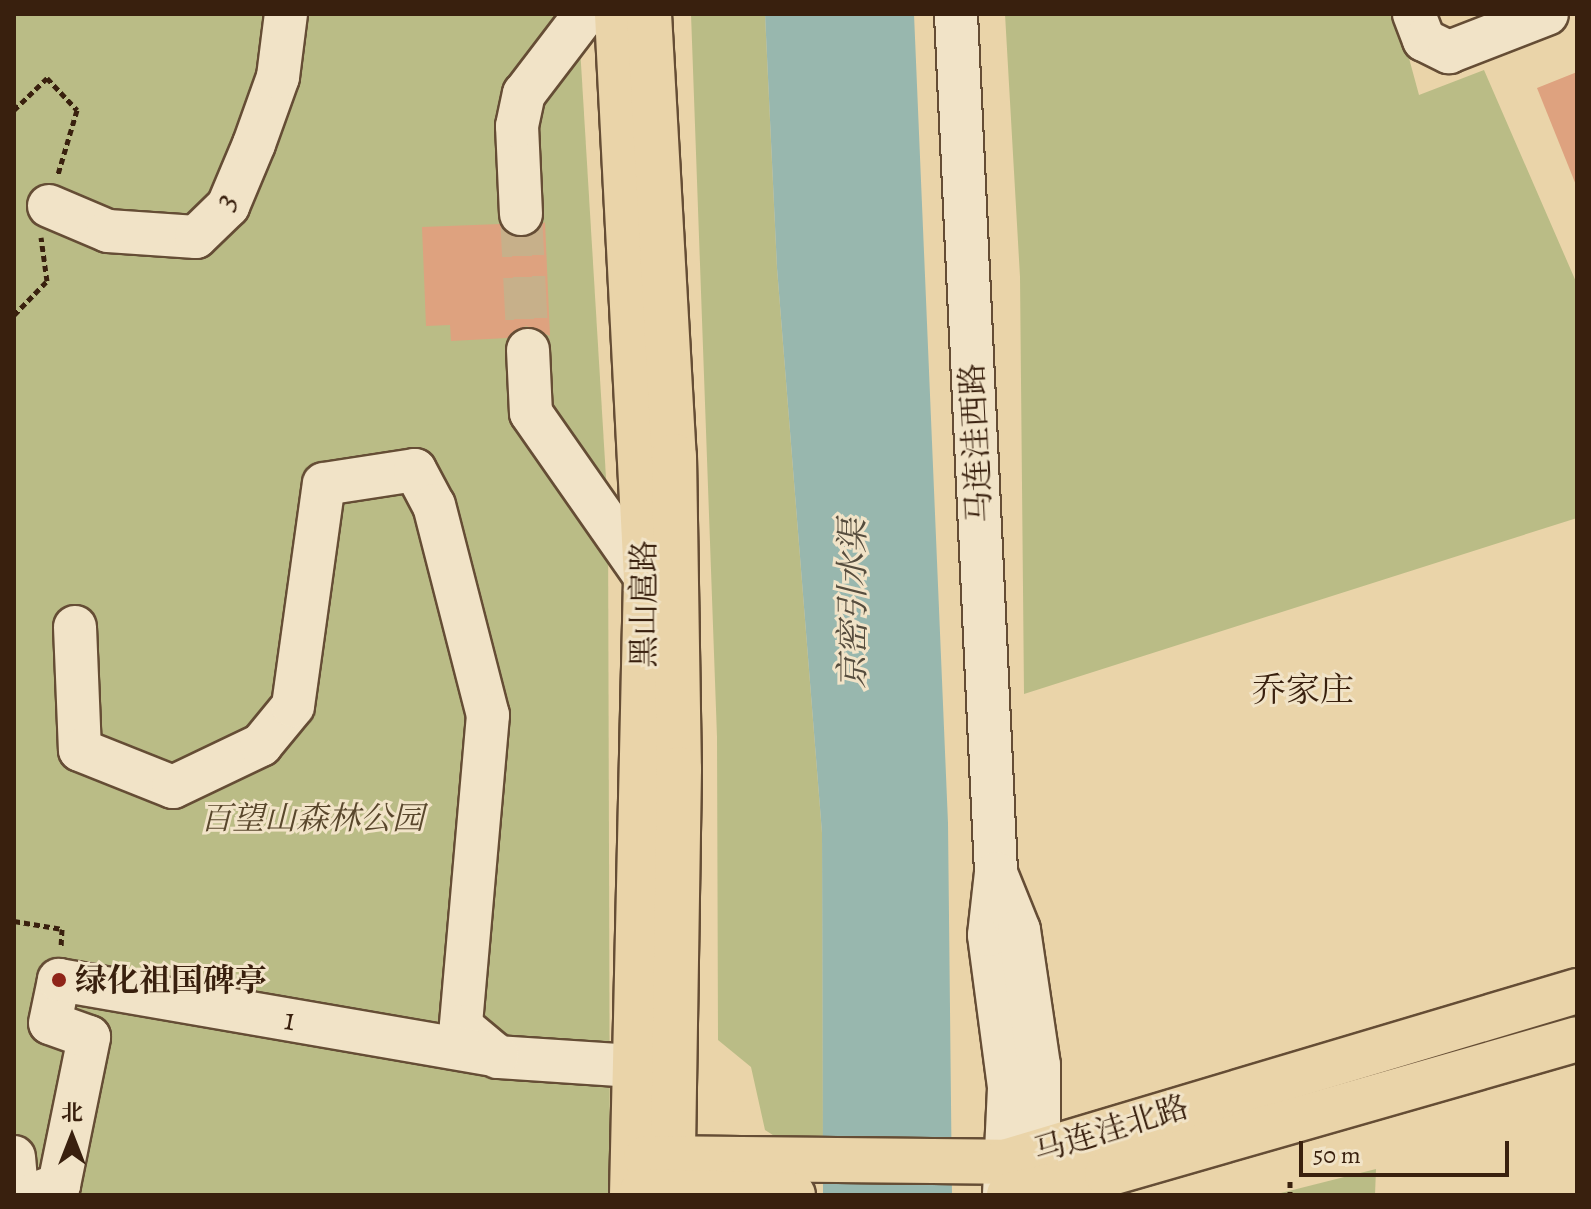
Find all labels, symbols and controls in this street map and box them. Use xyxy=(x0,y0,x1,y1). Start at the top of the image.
street label: 3 xyxy=(206,185,246,217)
street label: 马连洼西路 xyxy=(953,362,999,524)
water label: 京密引水渠 xyxy=(833,519,873,689)
street label: 黑山扈路 xyxy=(625,540,663,668)
district label: 乔家庄 xyxy=(1252,670,1354,710)
park label: 百望山森林公园 xyxy=(200,799,424,837)
place label: 绿化祖国碑亭 xyxy=(75,961,267,999)
marker: 绿化祖国碑亭 xyxy=(50,971,68,989)
street label: 1 xyxy=(281,999,299,1039)
street label: 马连洼北路 xyxy=(1029,1087,1193,1171)
north arrow xyxy=(32,1097,112,1177)
text: 北 xyxy=(61,1098,83,1128)
scale bar xyxy=(1303,1125,1513,1175)
text: 50 m xyxy=(1313,1139,1361,1171)

